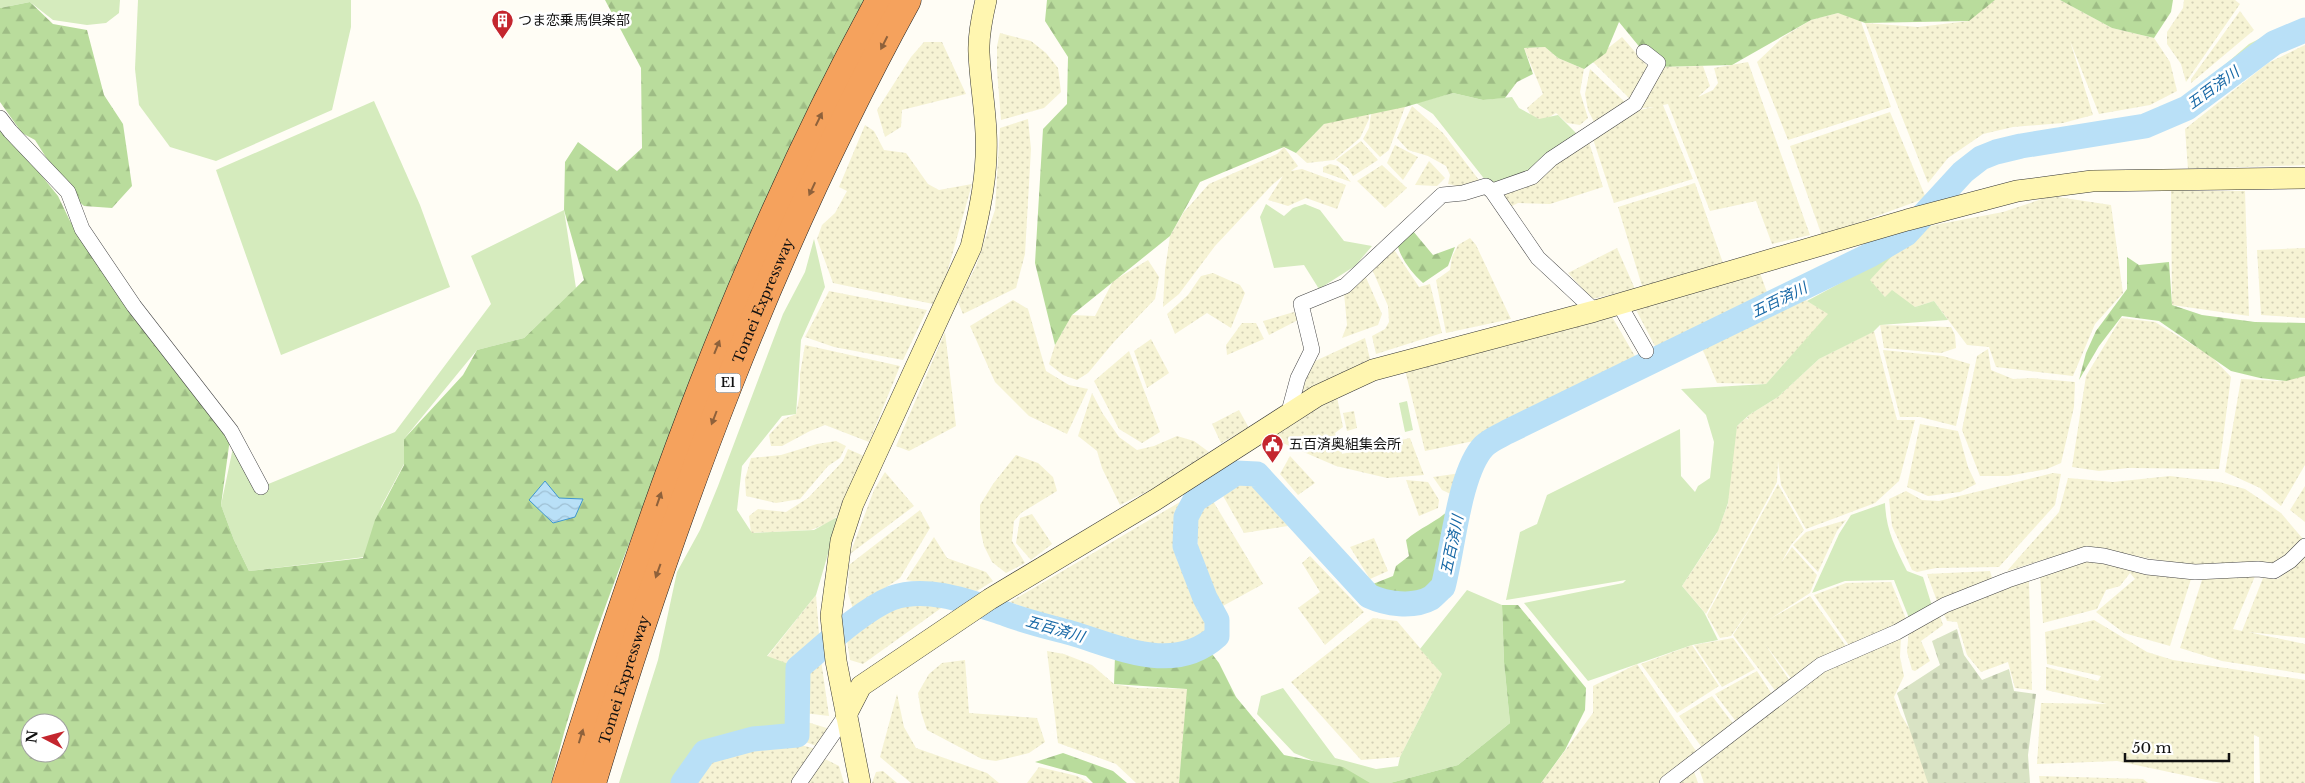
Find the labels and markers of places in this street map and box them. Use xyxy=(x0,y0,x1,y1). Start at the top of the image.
building icon: つま恋乗馬倶楽部 xyxy=(490,8,514,39)
place label: つま恋乗馬倶楽部 xyxy=(518,11,630,29)
public building icon: 五百済奥組集会所 xyxy=(1261,432,1285,463)
place label: 五百済奥組集会所 xyxy=(1289,435,1401,453)

